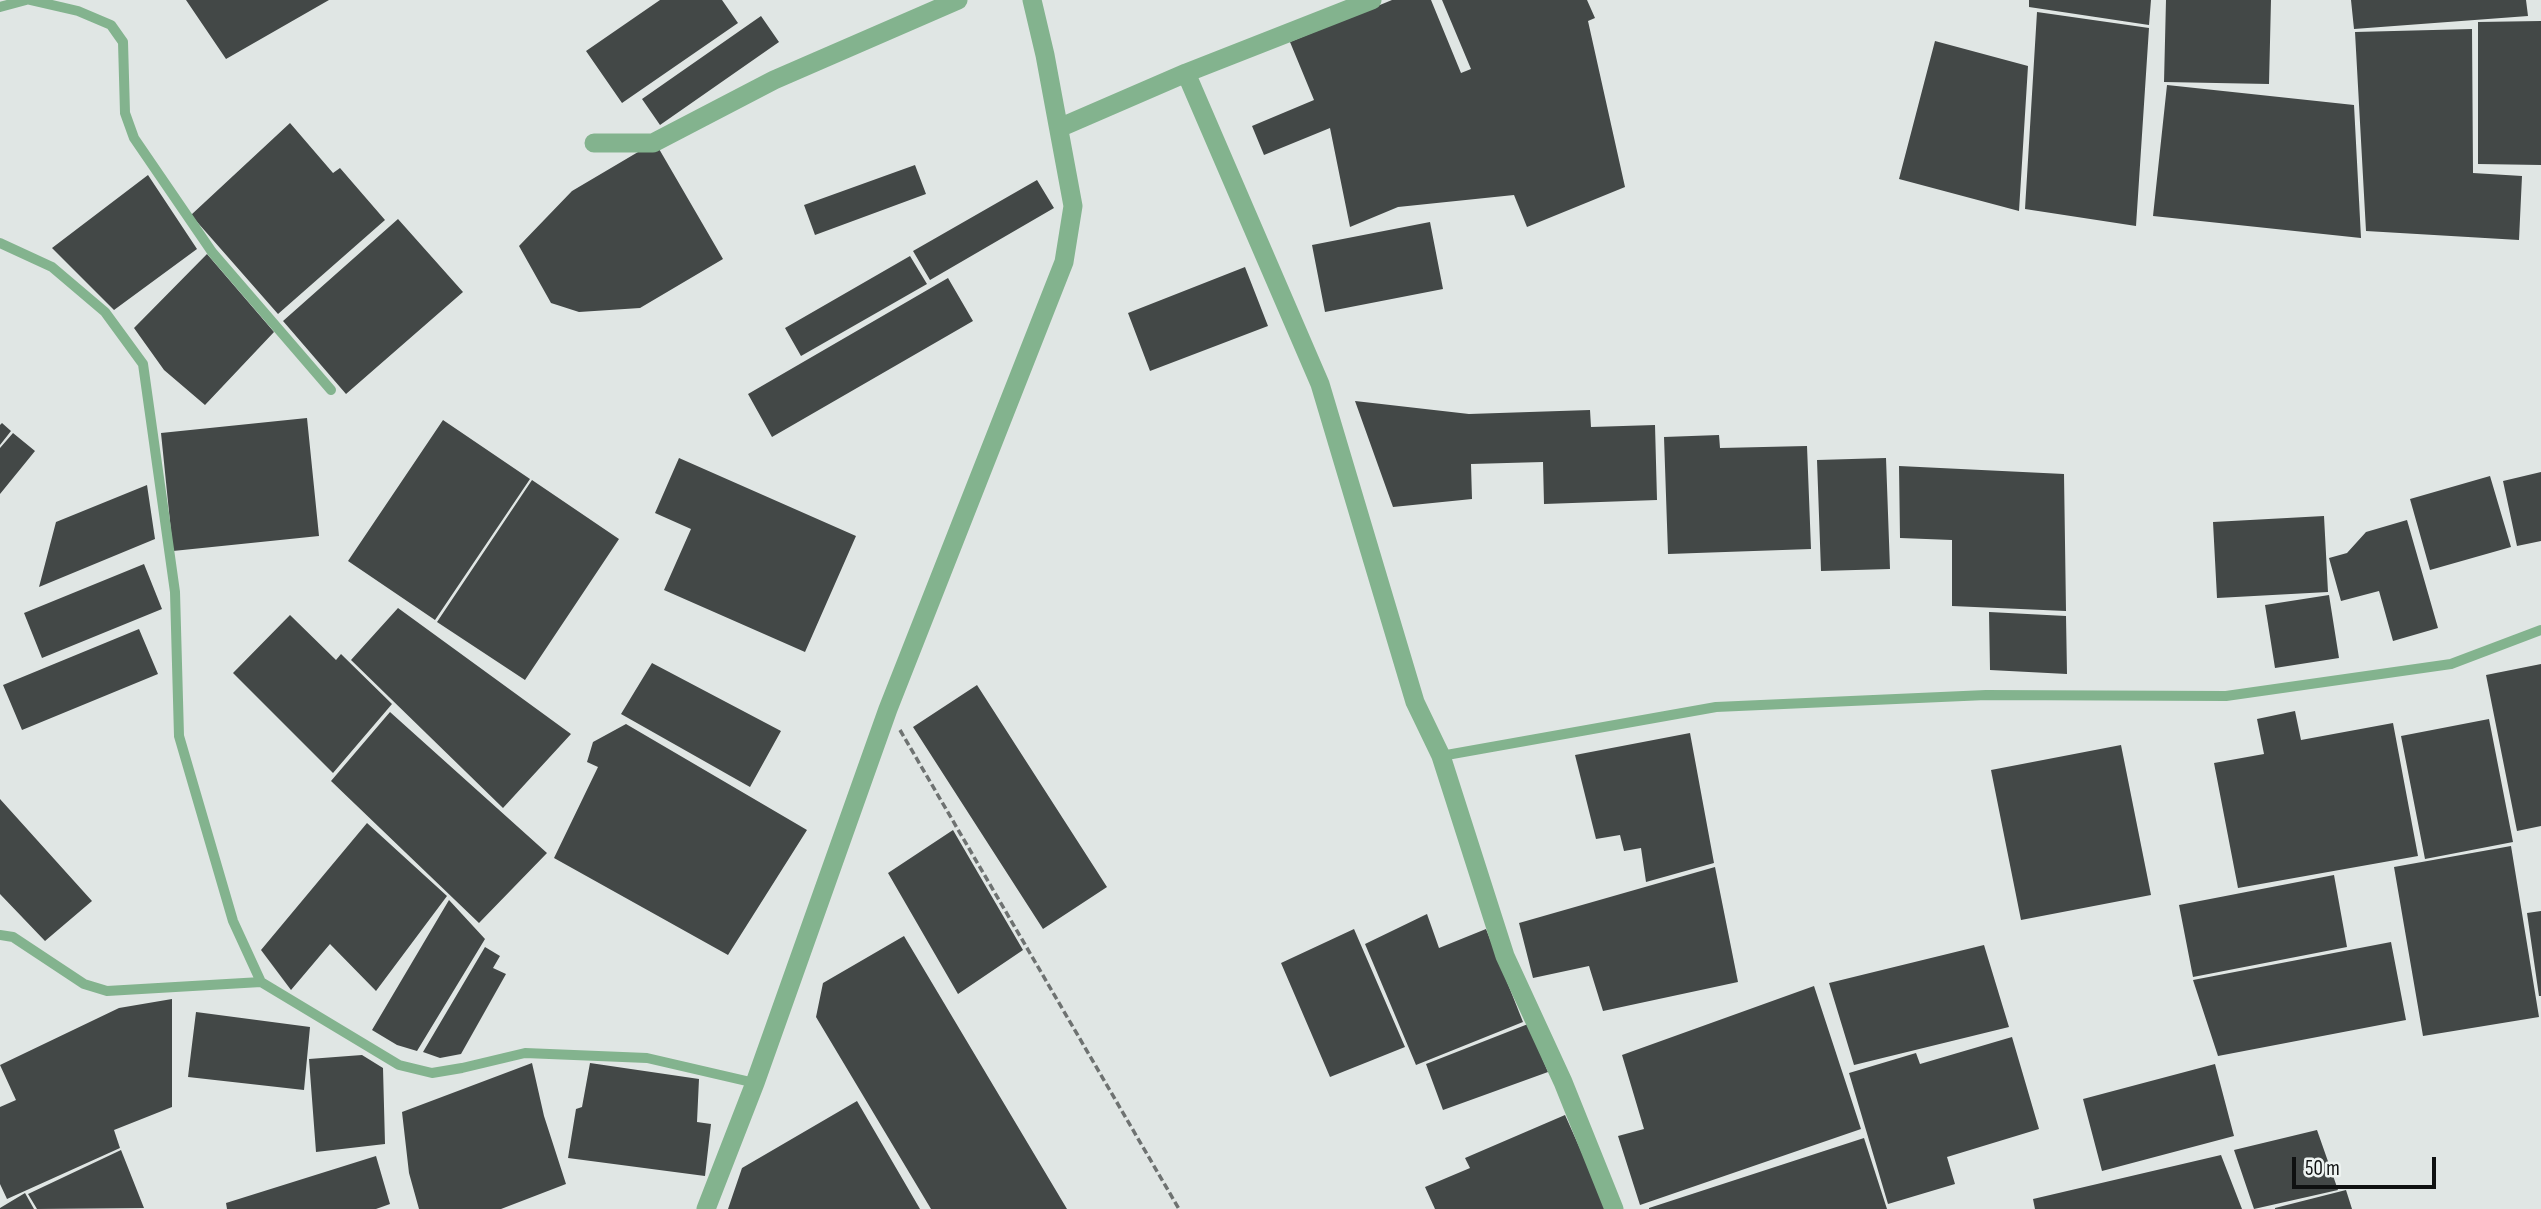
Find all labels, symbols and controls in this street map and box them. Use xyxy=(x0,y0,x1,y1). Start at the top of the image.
scale bar xyxy=(2296,1142,2440,1186)
text: 50 m xyxy=(2305,1156,2340,1181)

